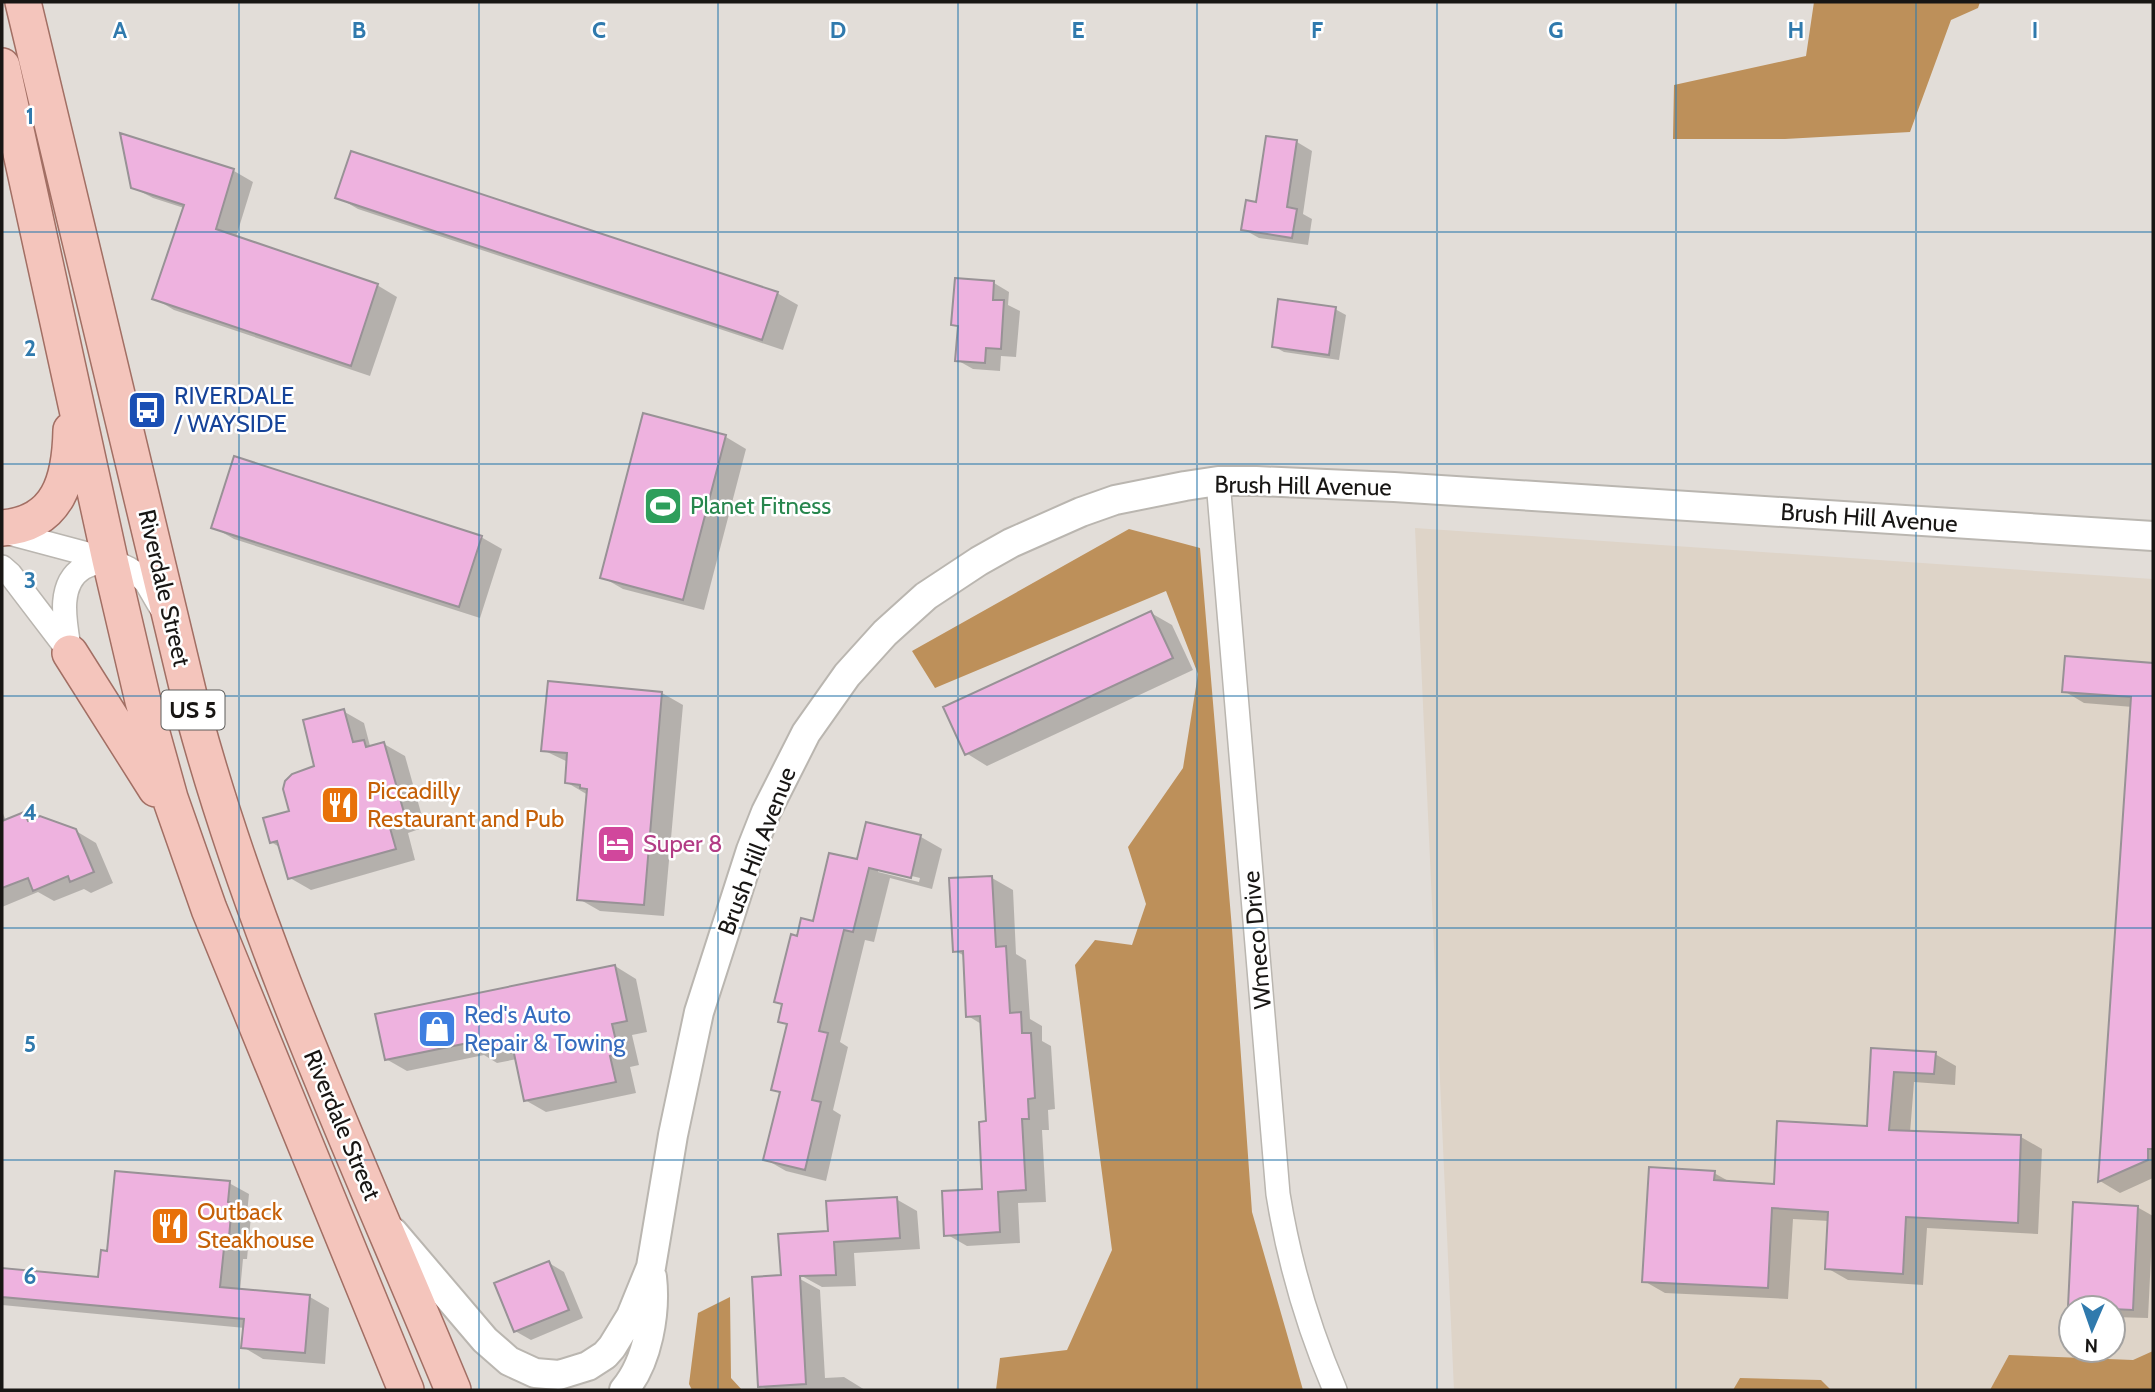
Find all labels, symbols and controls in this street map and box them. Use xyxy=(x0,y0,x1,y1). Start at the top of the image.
text: A xyxy=(113,16,128,44)
text: B xyxy=(352,16,366,44)
text: C xyxy=(592,16,606,44)
text: D xyxy=(830,16,846,44)
text: E xyxy=(1071,16,1085,44)
text: F xyxy=(1311,16,1323,44)
text: G xyxy=(1548,16,1564,44)
text: H xyxy=(1788,16,1804,44)
text: I xyxy=(2032,16,2038,44)
text: 1 xyxy=(26,102,34,130)
text: 2 xyxy=(24,334,36,362)
place label: RIVERDALE / WAYSIDE xyxy=(173,381,294,438)
bus stop icon: RIVERDALE / WAYSIDE xyxy=(126,389,168,431)
street label: Brush Hill Avenue xyxy=(1214,469,1392,502)
sports icon: Planet Fitness xyxy=(642,485,684,527)
place label: Planet Fitness xyxy=(690,491,831,520)
street label: Brush Hill Avenue xyxy=(1780,497,1959,538)
street label: Riverdale Street xyxy=(132,507,197,669)
text: 3 xyxy=(24,566,36,594)
road number: US 5 xyxy=(162,690,224,730)
street label: Brush Hill Avenue xyxy=(711,763,802,939)
place label: Piccadilly Restaurant and Pub xyxy=(367,776,564,833)
restaurant icon: Piccadilly Restaurant and Pub xyxy=(319,784,361,826)
text: 4 xyxy=(23,798,37,826)
hotel icon: Super 8 xyxy=(595,823,637,865)
place label: Super 8 xyxy=(643,829,723,858)
street label: Wmeco Drive xyxy=(1236,870,1277,1010)
place label: Red's Auto Repair & Towing xyxy=(464,1000,626,1057)
shop icon: Red's Auto Repair & Towing xyxy=(416,1008,458,1050)
text: 5 xyxy=(24,1030,36,1058)
street label: Riverdale Street xyxy=(298,1045,387,1204)
place label: Outback Steakhouse xyxy=(197,1197,314,1254)
restaurant icon: Outback Steakhouse xyxy=(149,1205,191,1247)
text: 6 xyxy=(24,1262,36,1290)
north arrow xyxy=(2057,1294,2127,1364)
text: N xyxy=(2084,1334,2099,1357)

